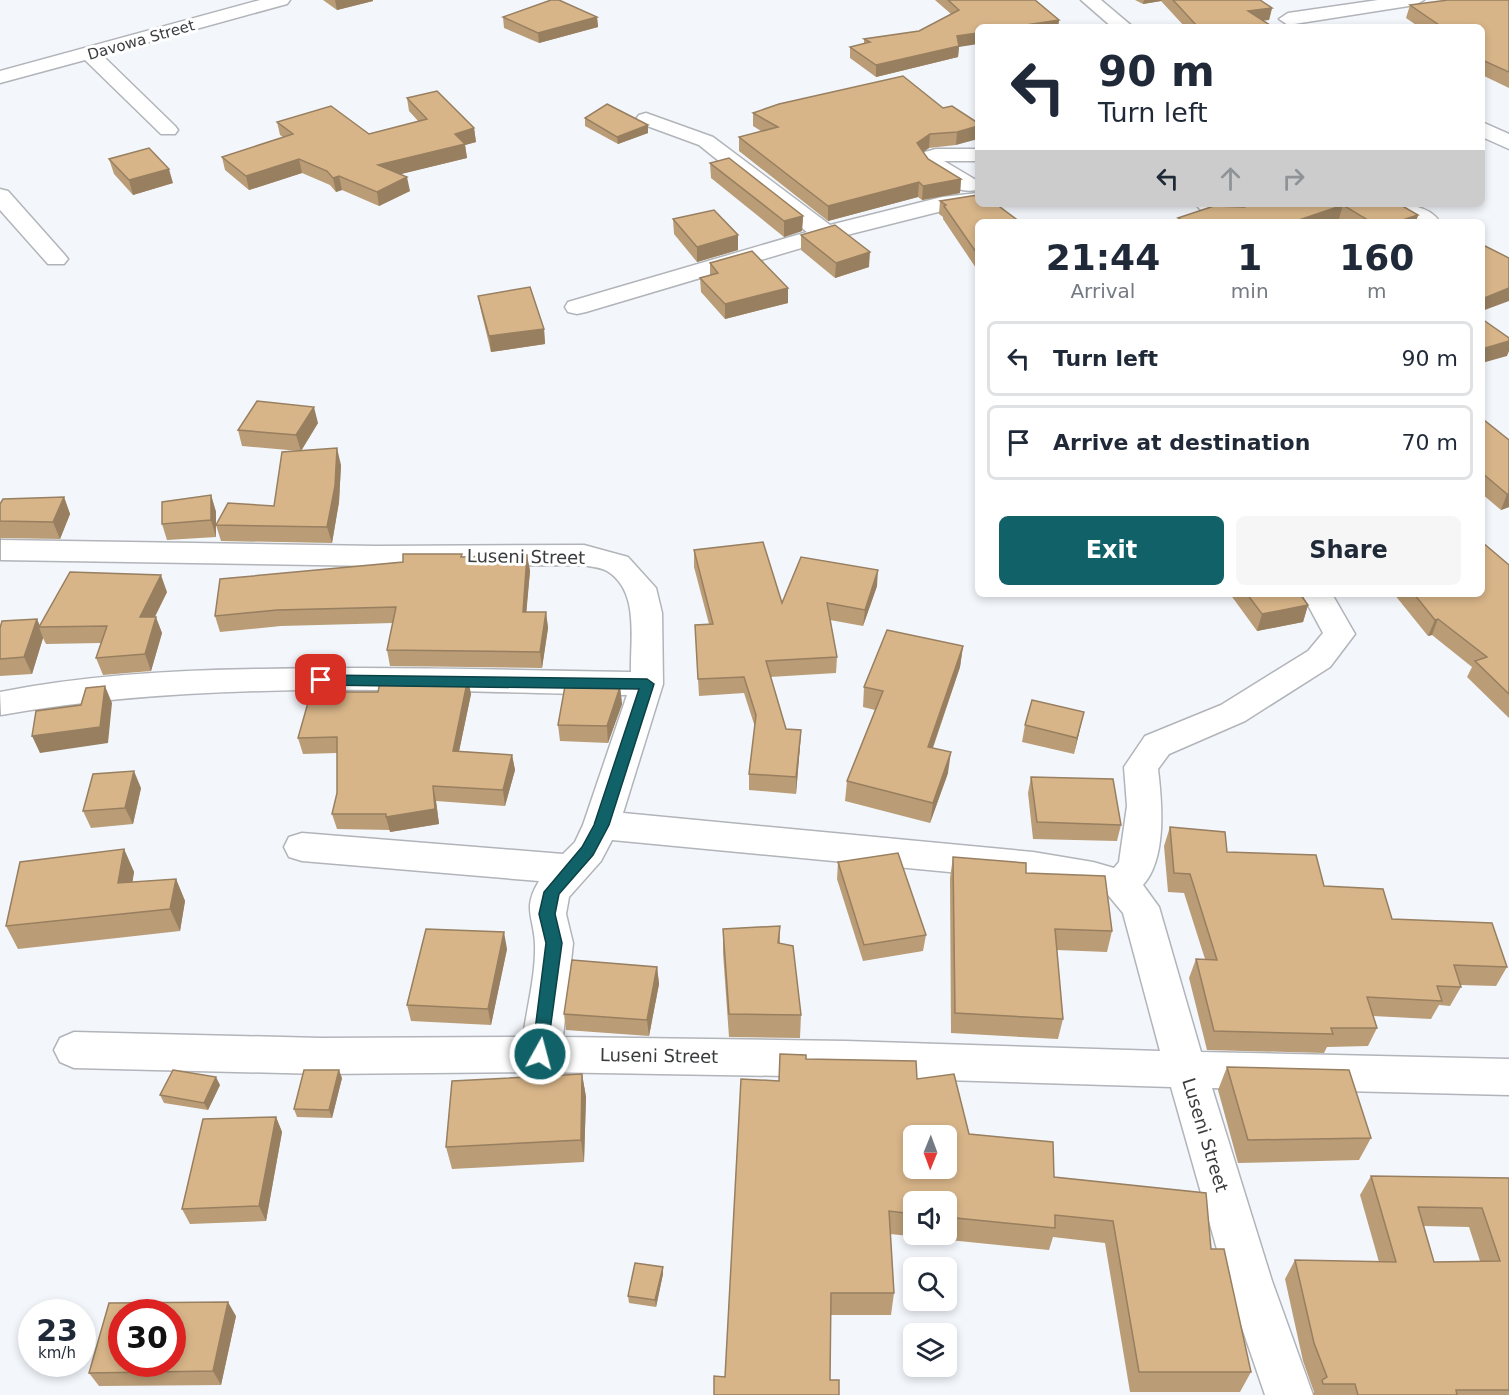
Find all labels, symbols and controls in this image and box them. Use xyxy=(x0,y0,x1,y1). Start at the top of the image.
street label: Davowa Street xyxy=(85,16,197,64)
text: 90 m xyxy=(1098,47,1215,96)
icon: left xyxy=(999,48,1077,126)
text: Turn left xyxy=(1098,97,1208,128)
icon: left xyxy=(1151,162,1184,195)
icon: ahead xyxy=(1214,162,1247,195)
icon: right xyxy=(1277,162,1310,195)
text: 21:44 xyxy=(1046,237,1160,278)
text: 1 xyxy=(1237,237,1262,278)
text: 160 xyxy=(1339,237,1414,278)
text: Arrival xyxy=(1070,279,1135,303)
text: min xyxy=(1231,279,1269,303)
text: m xyxy=(1367,279,1387,303)
icon: left xyxy=(1002,342,1035,375)
text: Turn left xyxy=(1053,346,1158,371)
text: 90 m xyxy=(1402,346,1458,371)
icon: arrive xyxy=(1002,426,1035,459)
text: Arrive at destination xyxy=(1053,430,1310,455)
text: 70 m xyxy=(1402,430,1458,455)
button: Exit xyxy=(999,516,1224,585)
button: Share xyxy=(1236,516,1461,585)
street label: Luseni Street xyxy=(467,545,585,568)
pin xyxy=(295,654,346,705)
icon: arrive xyxy=(304,663,337,696)
position arrow xyxy=(508,1022,572,1086)
street label: Luseni Street xyxy=(600,1044,718,1067)
street label: Luseni Street xyxy=(1178,1075,1233,1195)
north arrow xyxy=(903,1125,957,1179)
map controls xyxy=(903,1125,957,1377)
button: sound xyxy=(903,1191,957,1245)
button: search xyxy=(903,1257,957,1311)
speed limit sign: 30 xyxy=(108,1299,186,1377)
text: 23 xyxy=(36,1313,78,1348)
button: layers xyxy=(903,1323,957,1377)
text: km/h xyxy=(38,1344,76,1362)

